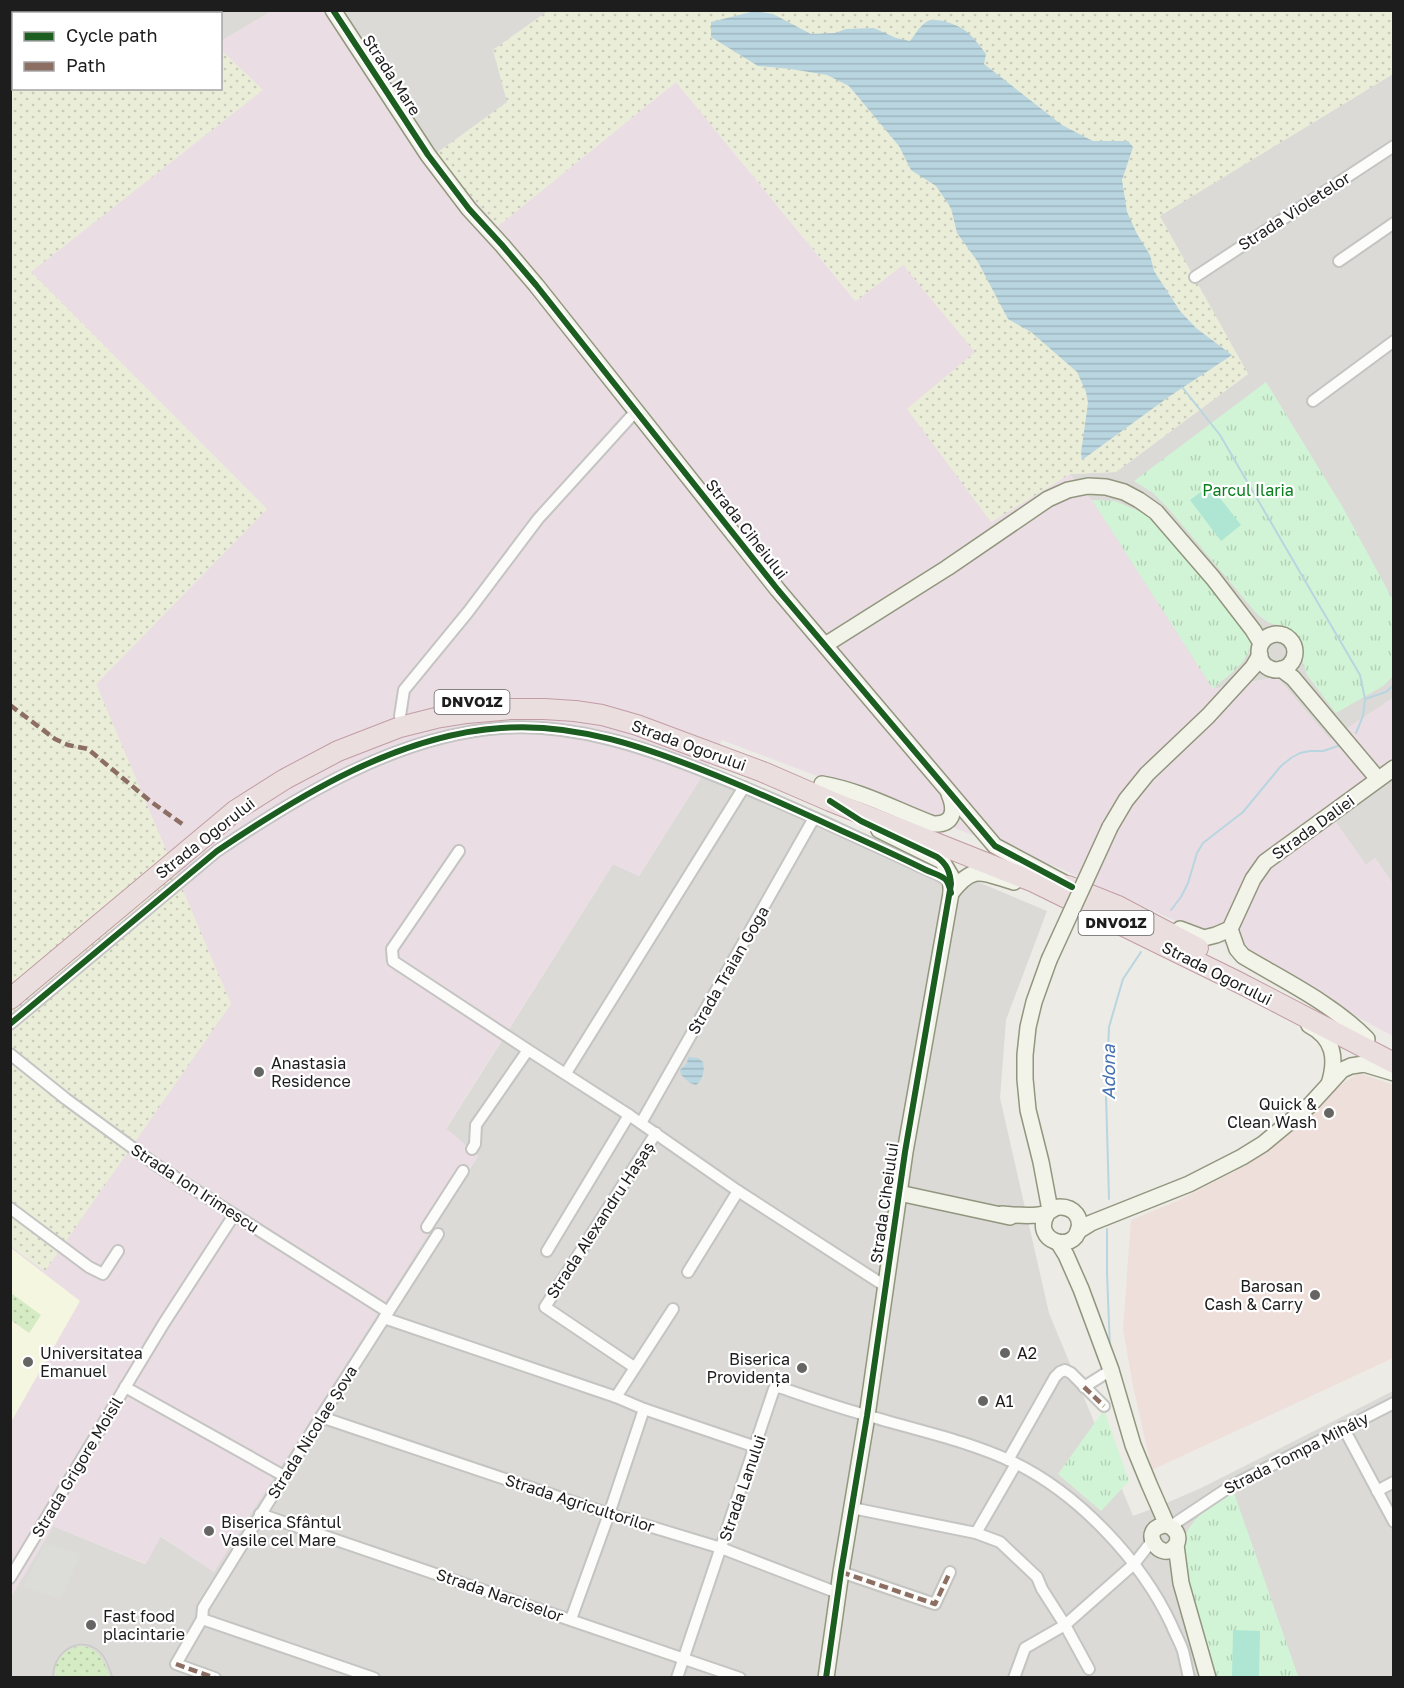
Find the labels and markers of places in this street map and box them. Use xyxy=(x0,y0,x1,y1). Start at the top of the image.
place label: Anastasia Residence xyxy=(271,1053,351,1091)
marker: Anastasia Residence xyxy=(252,1065,266,1079)
place label: Quick & Clean Wash xyxy=(1227,1094,1317,1132)
marker: Quick & Clean Wash xyxy=(1322,1106,1336,1120)
place label: Barosan Cash & Carry xyxy=(1204,1276,1303,1314)
marker: Barosan Cash & Carry xyxy=(1308,1288,1322,1302)
place label: Universitatea Emanuel xyxy=(40,1343,143,1381)
place label: A2 xyxy=(1017,1343,1037,1363)
marker: A2 xyxy=(998,1346,1012,1360)
place label: Biserica Providența xyxy=(707,1349,790,1387)
marker: Universitatea Emanuel xyxy=(21,1355,35,1369)
marker: Biserica Providența xyxy=(795,1361,809,1375)
place label: A1 xyxy=(995,1391,1014,1411)
marker: A1 xyxy=(976,1394,990,1408)
place label: Biserica Sfântul Vasile cel Mare xyxy=(221,1512,341,1550)
marker: Biserica Sfântul Vasile cel Mare xyxy=(202,1524,216,1538)
place label: Fast food placintarie xyxy=(103,1606,185,1644)
marker: Fast food placintarie xyxy=(84,1618,98,1632)

